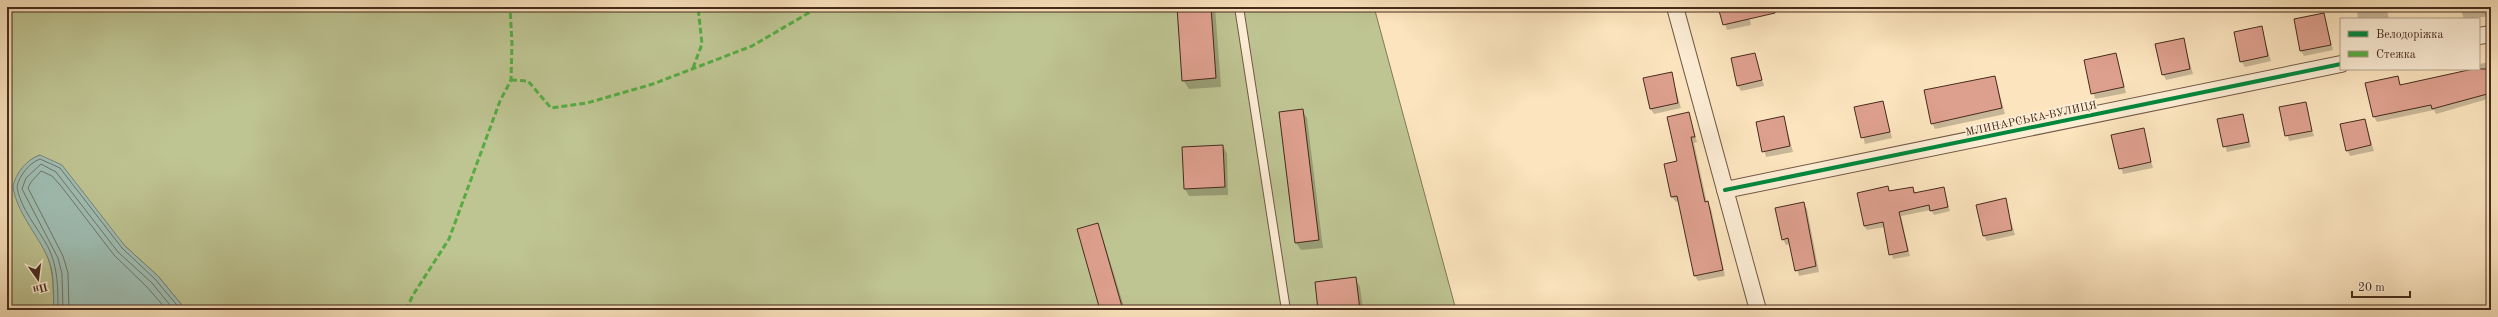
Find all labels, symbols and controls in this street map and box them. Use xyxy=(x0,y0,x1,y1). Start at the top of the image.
legend xyxy=(2340,18,2480,70)
text: Велодоріжка xyxy=(2376,28,2443,41)
text: Стежка xyxy=(2376,49,2416,61)
street label: МЛИНАРСЬКА ВУЛИЦЯ xyxy=(1965,100,2098,139)
north arrow xyxy=(18,259,58,299)
scale bar xyxy=(2352,273,2410,299)
text: Пн xyxy=(31,280,49,294)
text: 20 m xyxy=(2358,282,2385,294)

